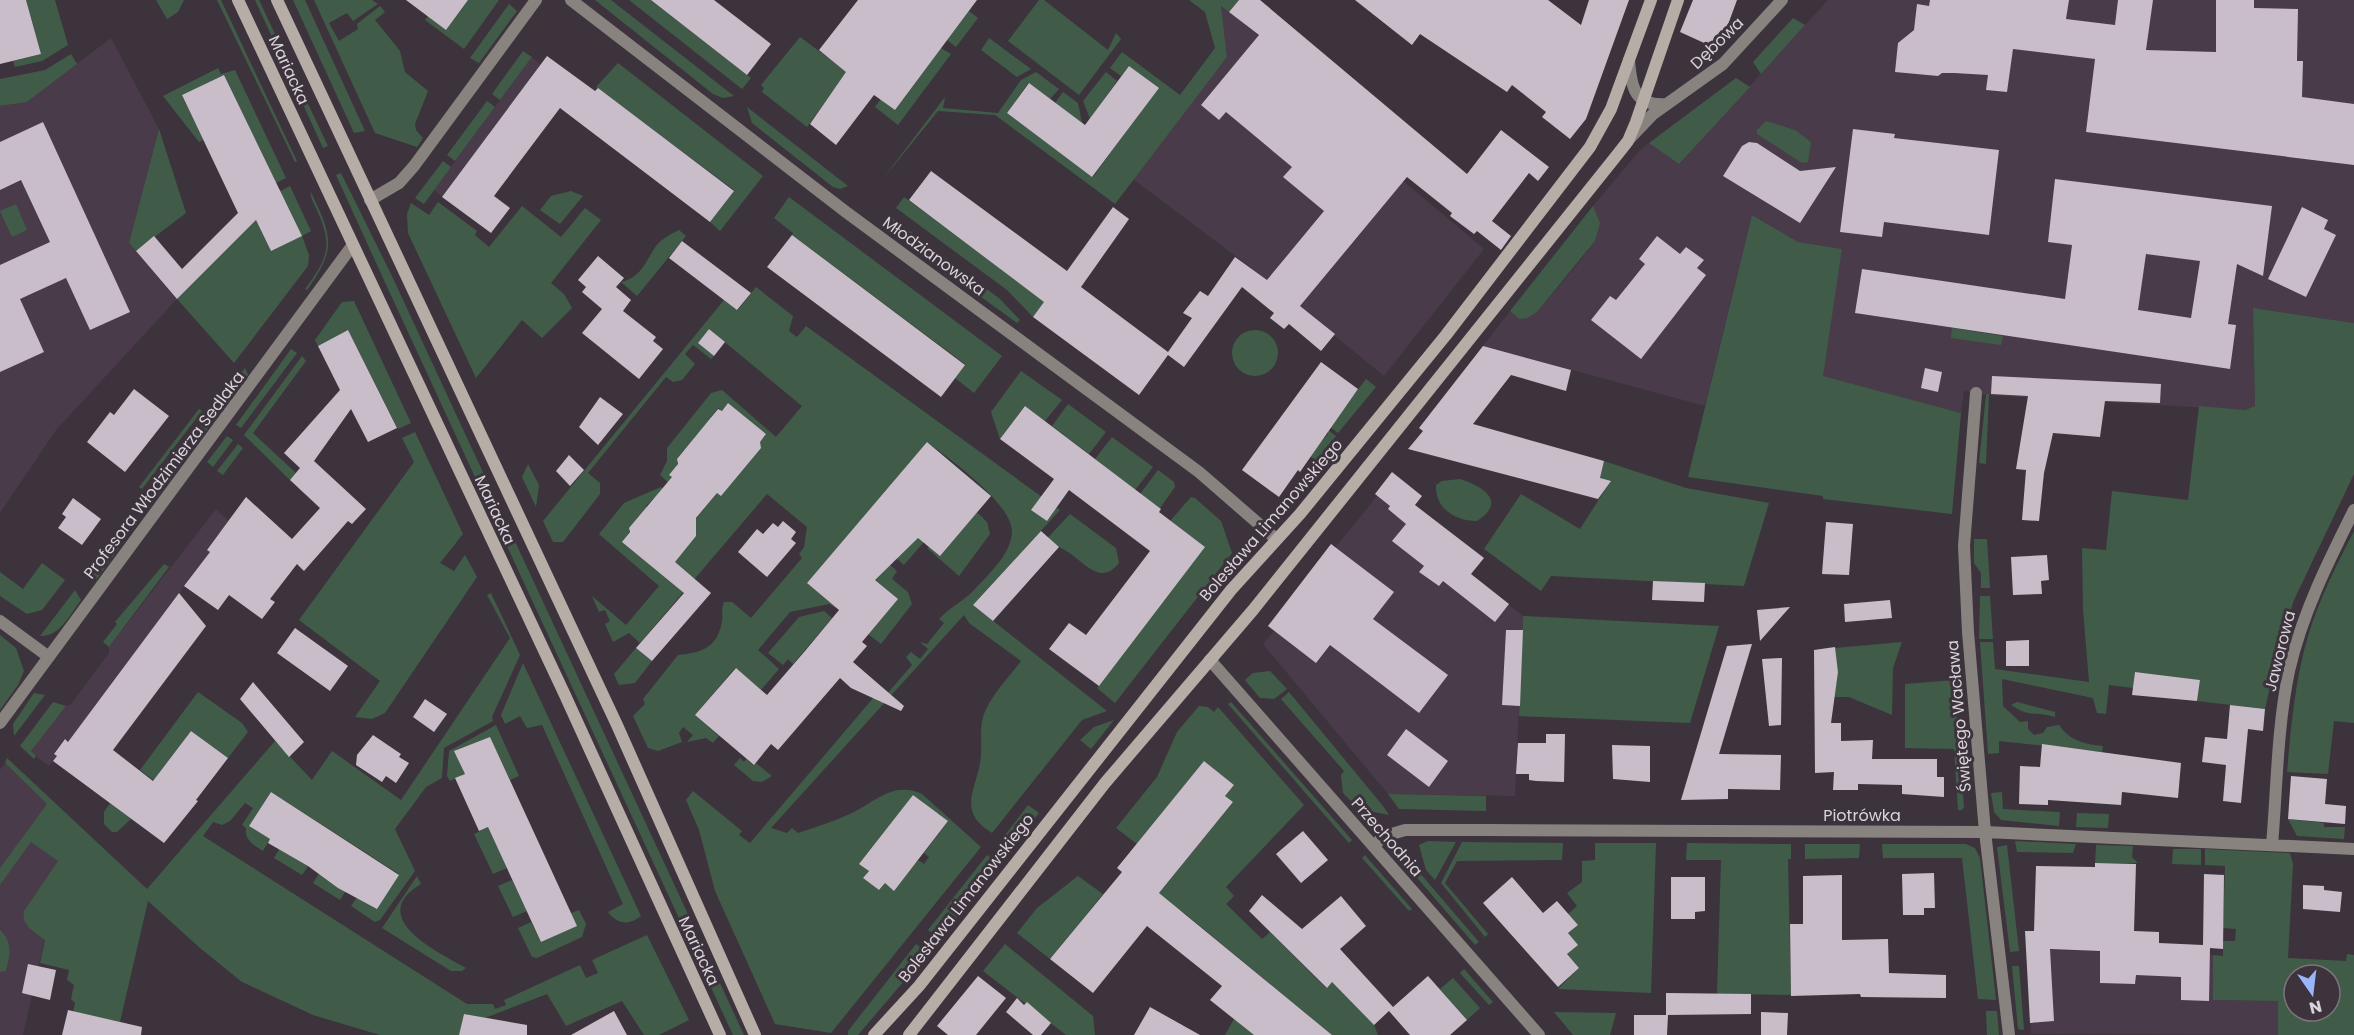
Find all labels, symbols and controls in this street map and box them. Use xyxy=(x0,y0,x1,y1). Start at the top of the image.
street label: Dębowa xyxy=(1685,12,1749,74)
street label: Mariacka xyxy=(263,32,315,108)
street label: Młodzianowska xyxy=(878,211,990,301)
street label: Profesora Włodzimierza Sedlaka xyxy=(78,366,250,584)
street label: Bolesława Limanowskiego xyxy=(1194,434,1348,606)
street label: Mariacka xyxy=(469,472,521,548)
street label: Jaworowa xyxy=(2259,608,2301,694)
street label: Świętego Wacława xyxy=(1941,639,1977,793)
street label: Przechodnia xyxy=(1346,792,1428,882)
street label: Piotrówka xyxy=(1823,804,1901,827)
street label: Bolesława Limanowskiego xyxy=(893,809,1039,987)
street label: Mariacka xyxy=(673,913,725,989)
north arrow xyxy=(2282,963,2342,1023)
text: N xyxy=(2307,994,2324,1020)

